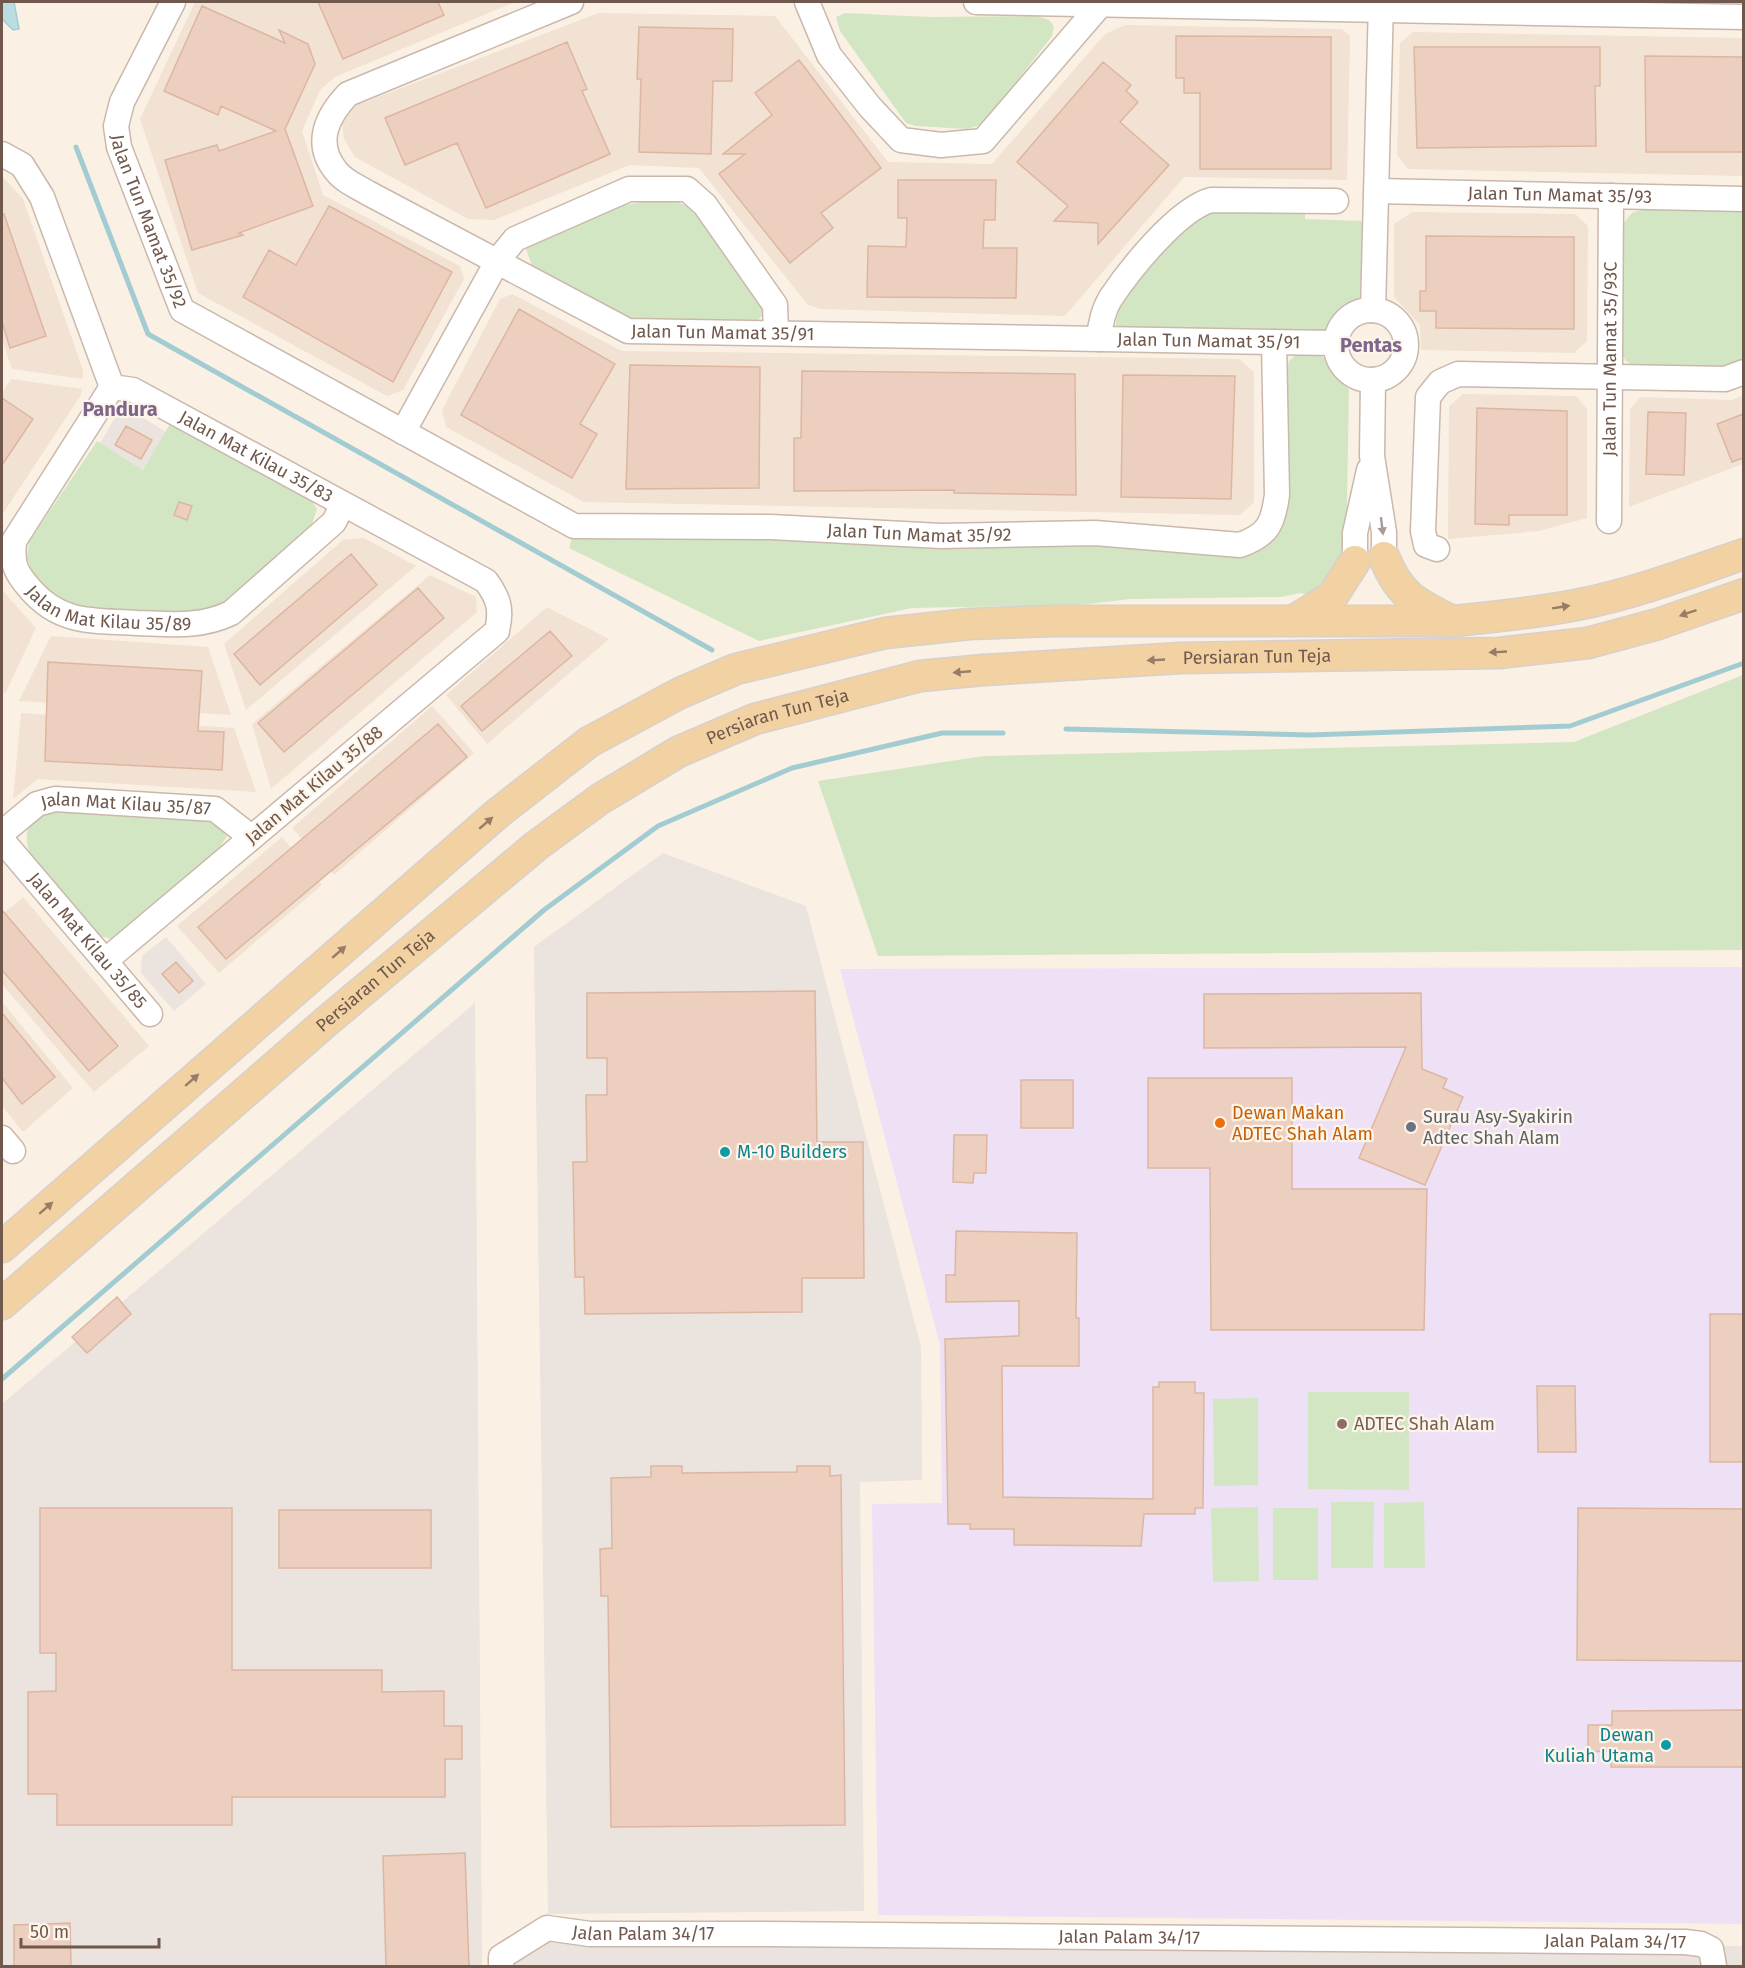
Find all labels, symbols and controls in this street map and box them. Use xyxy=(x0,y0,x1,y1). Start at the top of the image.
street label: Jalan Tun Mamat 35/92 xyxy=(106,133,191,312)
street label: Jalan Tun Mamat 35/93 xyxy=(1467,182,1652,208)
street label: Jalan Tun Mamat 35/93C xyxy=(1598,262,1622,456)
street label: Jalan Tun Mamat 35/91 xyxy=(631,320,815,345)
street label: Jalan Tun Mamat 35/91 xyxy=(1117,328,1301,353)
district label: Pentas xyxy=(1340,333,1402,357)
district label: Pandura xyxy=(82,397,158,421)
street label: Jalan Mat Kilau 35/83 xyxy=(175,406,337,507)
one-way arrow xyxy=(1378,517,1387,536)
street label: Jalan Tun Mamat 35/92 xyxy=(827,519,1012,547)
street label: Jalan Mat Kilau 35/89 xyxy=(21,581,192,635)
one-way arrow xyxy=(1551,603,1570,612)
one-way arrow xyxy=(1679,609,1697,619)
street label: Persiaran Tun Teja xyxy=(1183,645,1332,669)
one-way arrow xyxy=(1489,648,1508,657)
one-way arrow xyxy=(1147,655,1166,665)
one-way arrow xyxy=(952,667,971,677)
street label: Persiaran Tun Teja xyxy=(703,684,851,750)
street label: Jalan Mat Kilau 35/88 xyxy=(241,721,387,849)
street label: Jalan Mat Kilau 35/87 xyxy=(38,788,212,820)
one-way arrow xyxy=(478,817,493,830)
street label: Jalan Mat Kilau 35/85 xyxy=(23,868,152,1013)
street label: Persiaran Tun Teja xyxy=(311,924,439,1037)
one-way arrow xyxy=(331,946,346,959)
one-way arrow xyxy=(184,1074,199,1087)
place label: Dewan Makan ADTEC Shah Alam xyxy=(1232,1102,1373,1145)
place label: Surau Asy-Syakirin Adtec Shah Alam xyxy=(1423,1106,1573,1149)
marker: Dewan Makan ADTEC Shah Alam xyxy=(1213,1116,1227,1130)
marker: Surau Asy-Syakirin Adtec Shah Alam xyxy=(1404,1120,1418,1134)
place label: M-10 Builders xyxy=(737,1141,847,1163)
marker: M-10 Builders xyxy=(718,1145,732,1159)
one-way arrow xyxy=(38,1201,53,1215)
place label: ADTEC Shah Alam xyxy=(1354,1413,1495,1435)
marker: ADTEC Shah Alam xyxy=(1335,1417,1349,1431)
place label: Dewan Kuliah Utama xyxy=(1544,1724,1654,1767)
marker: Dewan Kuliah Utama xyxy=(1659,1738,1673,1752)
scale bar xyxy=(21,1911,159,1949)
text: 50 m xyxy=(30,1921,69,1943)
street label: Jalan Palam 34/17 xyxy=(571,1921,714,1945)
street label: Jalan Palam 34/17 xyxy=(1058,1926,1200,1949)
street label: Jalan Palam 34/17 xyxy=(1544,1930,1686,1953)

